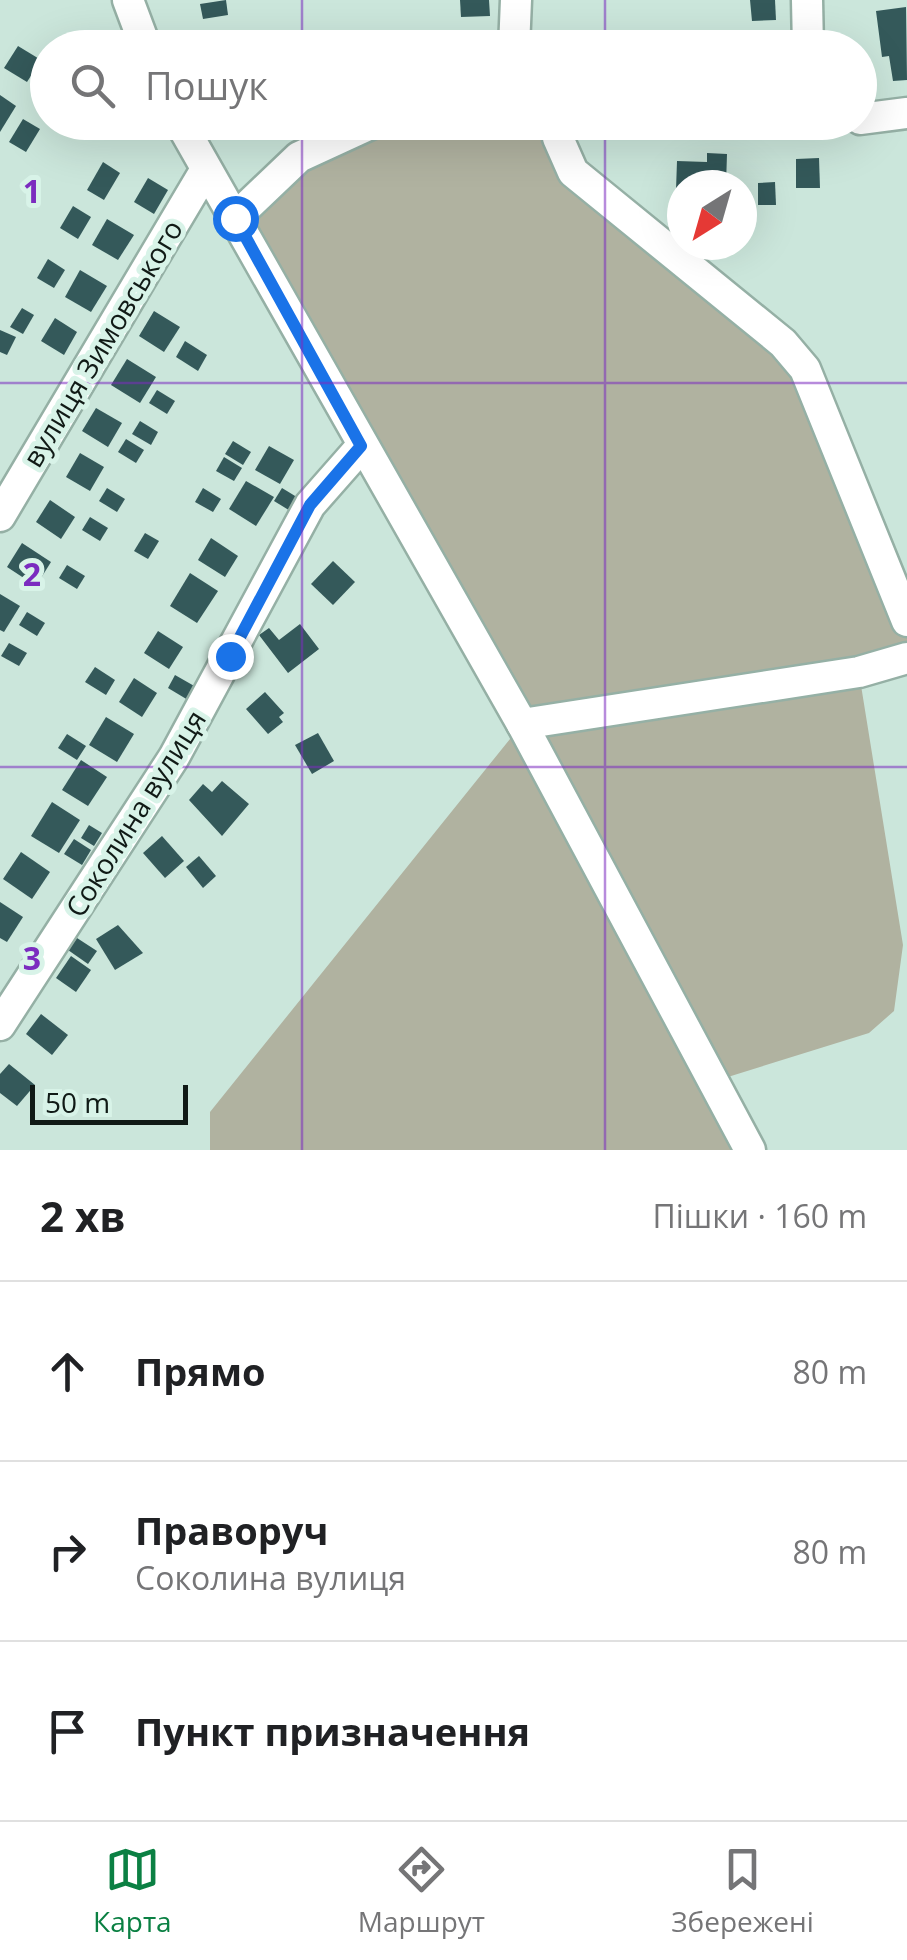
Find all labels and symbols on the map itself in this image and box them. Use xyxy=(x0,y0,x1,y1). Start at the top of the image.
text: 1 xyxy=(23,169,41,212)
north arrow xyxy=(667,170,757,260)
route start xyxy=(213,196,259,242)
street label: вулиця Зимовського xyxy=(13,212,191,474)
text: 2 xyxy=(23,552,41,595)
route end xyxy=(208,634,254,680)
street label: Соколина вулиця xyxy=(56,702,214,924)
text: 3 xyxy=(23,936,41,979)
scale bar xyxy=(30,1080,188,1124)

